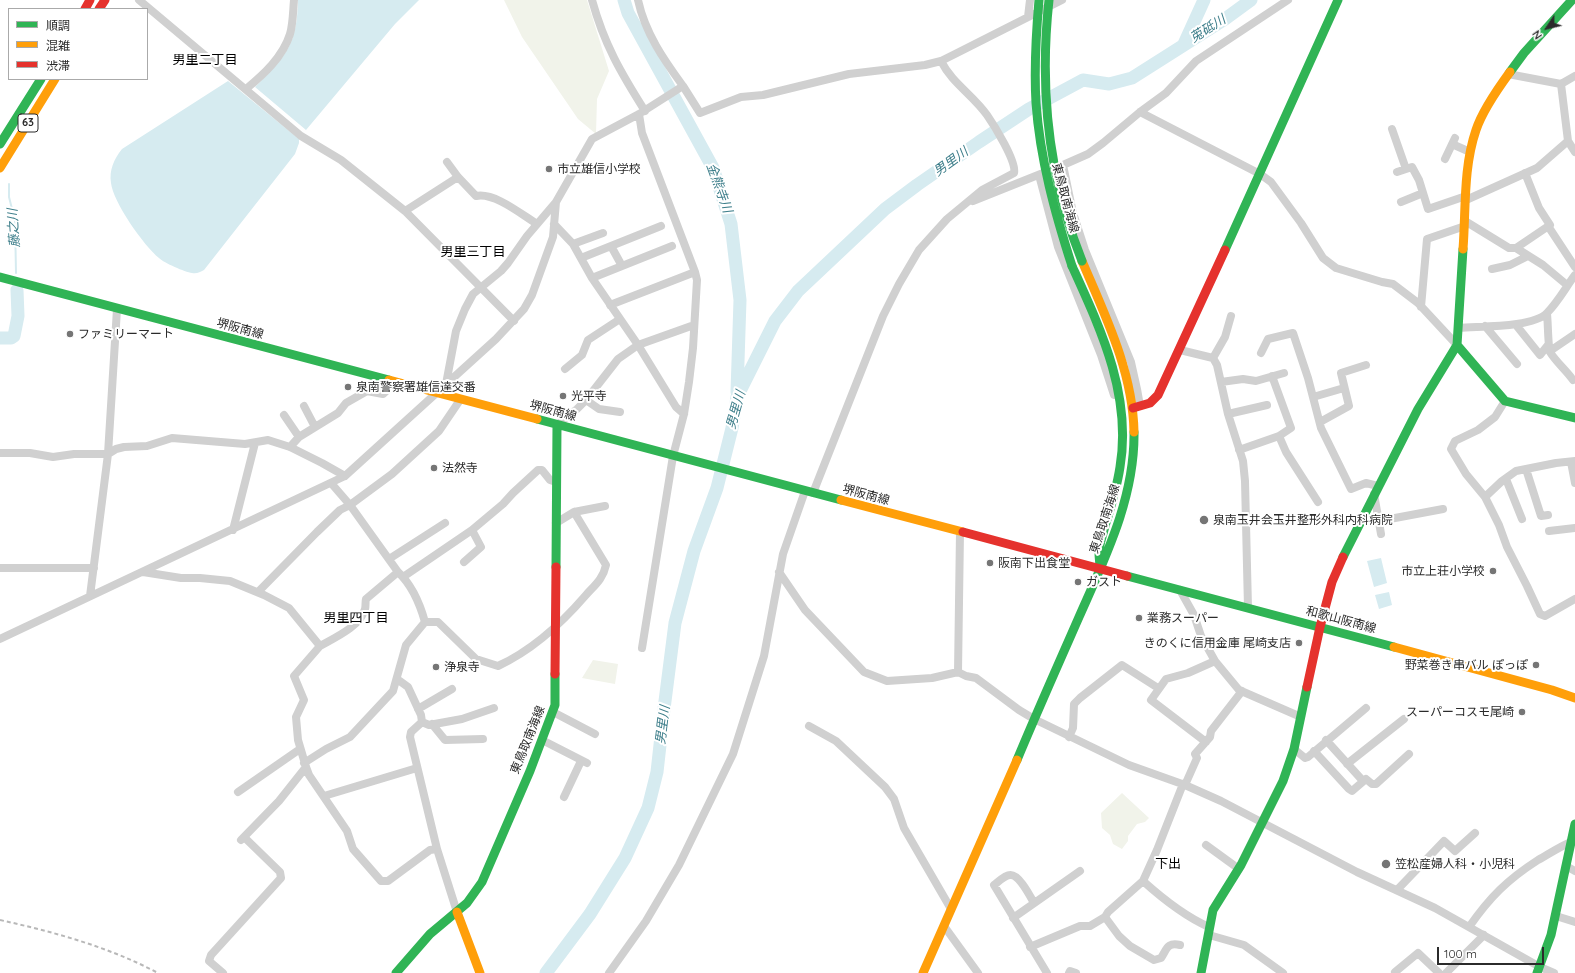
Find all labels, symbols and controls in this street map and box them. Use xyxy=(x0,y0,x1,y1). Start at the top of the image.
legend xyxy=(8,8,148,80)
north arrow xyxy=(1527,8,1567,48)
water label: 莵砥川 xyxy=(1187,12,1229,46)
text: 順調 xyxy=(46,18,70,33)
text: N xyxy=(1529,28,1545,42)
text: 混雑 xyxy=(46,38,70,53)
district label: 男里二丁目 xyxy=(173,52,237,68)
text: 渋滞 xyxy=(46,58,70,73)
road number: 63 xyxy=(18,114,38,132)
water label: 男里川 xyxy=(931,144,971,180)
water label: 金熊寺川 xyxy=(703,161,735,215)
street label: 東鳥取南海線 xyxy=(1049,161,1081,235)
place label: 市立雄信小学校 xyxy=(557,162,641,176)
marker: 市立雄信小学校 xyxy=(544,164,554,174)
water label: 藤之川 xyxy=(5,208,23,248)
district label: 男里三丁目 xyxy=(441,244,505,260)
street label: 堺阪南線 xyxy=(215,316,265,342)
place label: ファミリーマート xyxy=(78,327,174,341)
marker: ファミリーマート xyxy=(65,329,75,339)
place label: 泉南警察署雄信達交番 xyxy=(356,380,476,394)
marker: 泉南警察署雄信達交番 xyxy=(343,382,353,392)
place label: 光平寺 xyxy=(571,389,607,403)
water label: 男里川 xyxy=(723,389,749,431)
marker: 光平寺 xyxy=(558,391,568,401)
street label: 堺阪南線 xyxy=(528,398,578,424)
place label: 法然寺 xyxy=(442,461,478,475)
marker: 法然寺 xyxy=(429,463,439,473)
street label: 堺阪南線 xyxy=(841,482,891,508)
street label: 東鳥取南海線 xyxy=(1087,483,1123,555)
place label: 泉南玉井会玉井整形外科内科病院 xyxy=(1213,513,1393,527)
marker: 泉南玉井会玉井整形外科内科病院 xyxy=(1198,514,1210,526)
place label: 阪南下出食堂 xyxy=(998,556,1070,570)
marker: 阪南下出食堂 xyxy=(985,558,995,568)
place label: 市立上荘小学校 xyxy=(1401,564,1485,578)
marker: 市立上荘小学校 xyxy=(1488,566,1498,576)
place label: ガスト xyxy=(1086,575,1122,589)
marker: ガスト xyxy=(1073,577,1083,587)
street label: 和歌山阪南線 xyxy=(1304,604,1378,636)
district label: 男里四丁目 xyxy=(324,610,388,626)
place label: 業務スーパー xyxy=(1147,611,1219,625)
marker: 業務スーパー xyxy=(1134,613,1144,623)
place label: きのくに信用金庫 尾崎支店 xyxy=(1144,636,1291,650)
marker: きのくに信用金庫 尾崎支店 xyxy=(1294,638,1304,648)
place label: 野菜巻き串バル ぽっぽ xyxy=(1405,658,1528,672)
place label: 浄泉寺 xyxy=(444,660,480,674)
marker: 野菜巻き串バル ぽっぽ xyxy=(1531,660,1541,670)
marker: 浄泉寺 xyxy=(431,662,441,672)
street label: 東鳥取南海線 xyxy=(508,704,548,776)
water label: 男里川 xyxy=(653,705,673,745)
place label: スーパーコスモ尾崎 xyxy=(1406,705,1514,719)
marker: スーパーコスモ尾崎 xyxy=(1517,707,1527,717)
district label: 下出 xyxy=(1155,856,1181,872)
place label: 笠松産婦人科・小児科 xyxy=(1395,857,1515,871)
marker: 笠松産婦人科・小児科 xyxy=(1380,858,1392,870)
scale bar xyxy=(1439,939,1546,965)
text: 100 m xyxy=(1444,946,1477,961)

